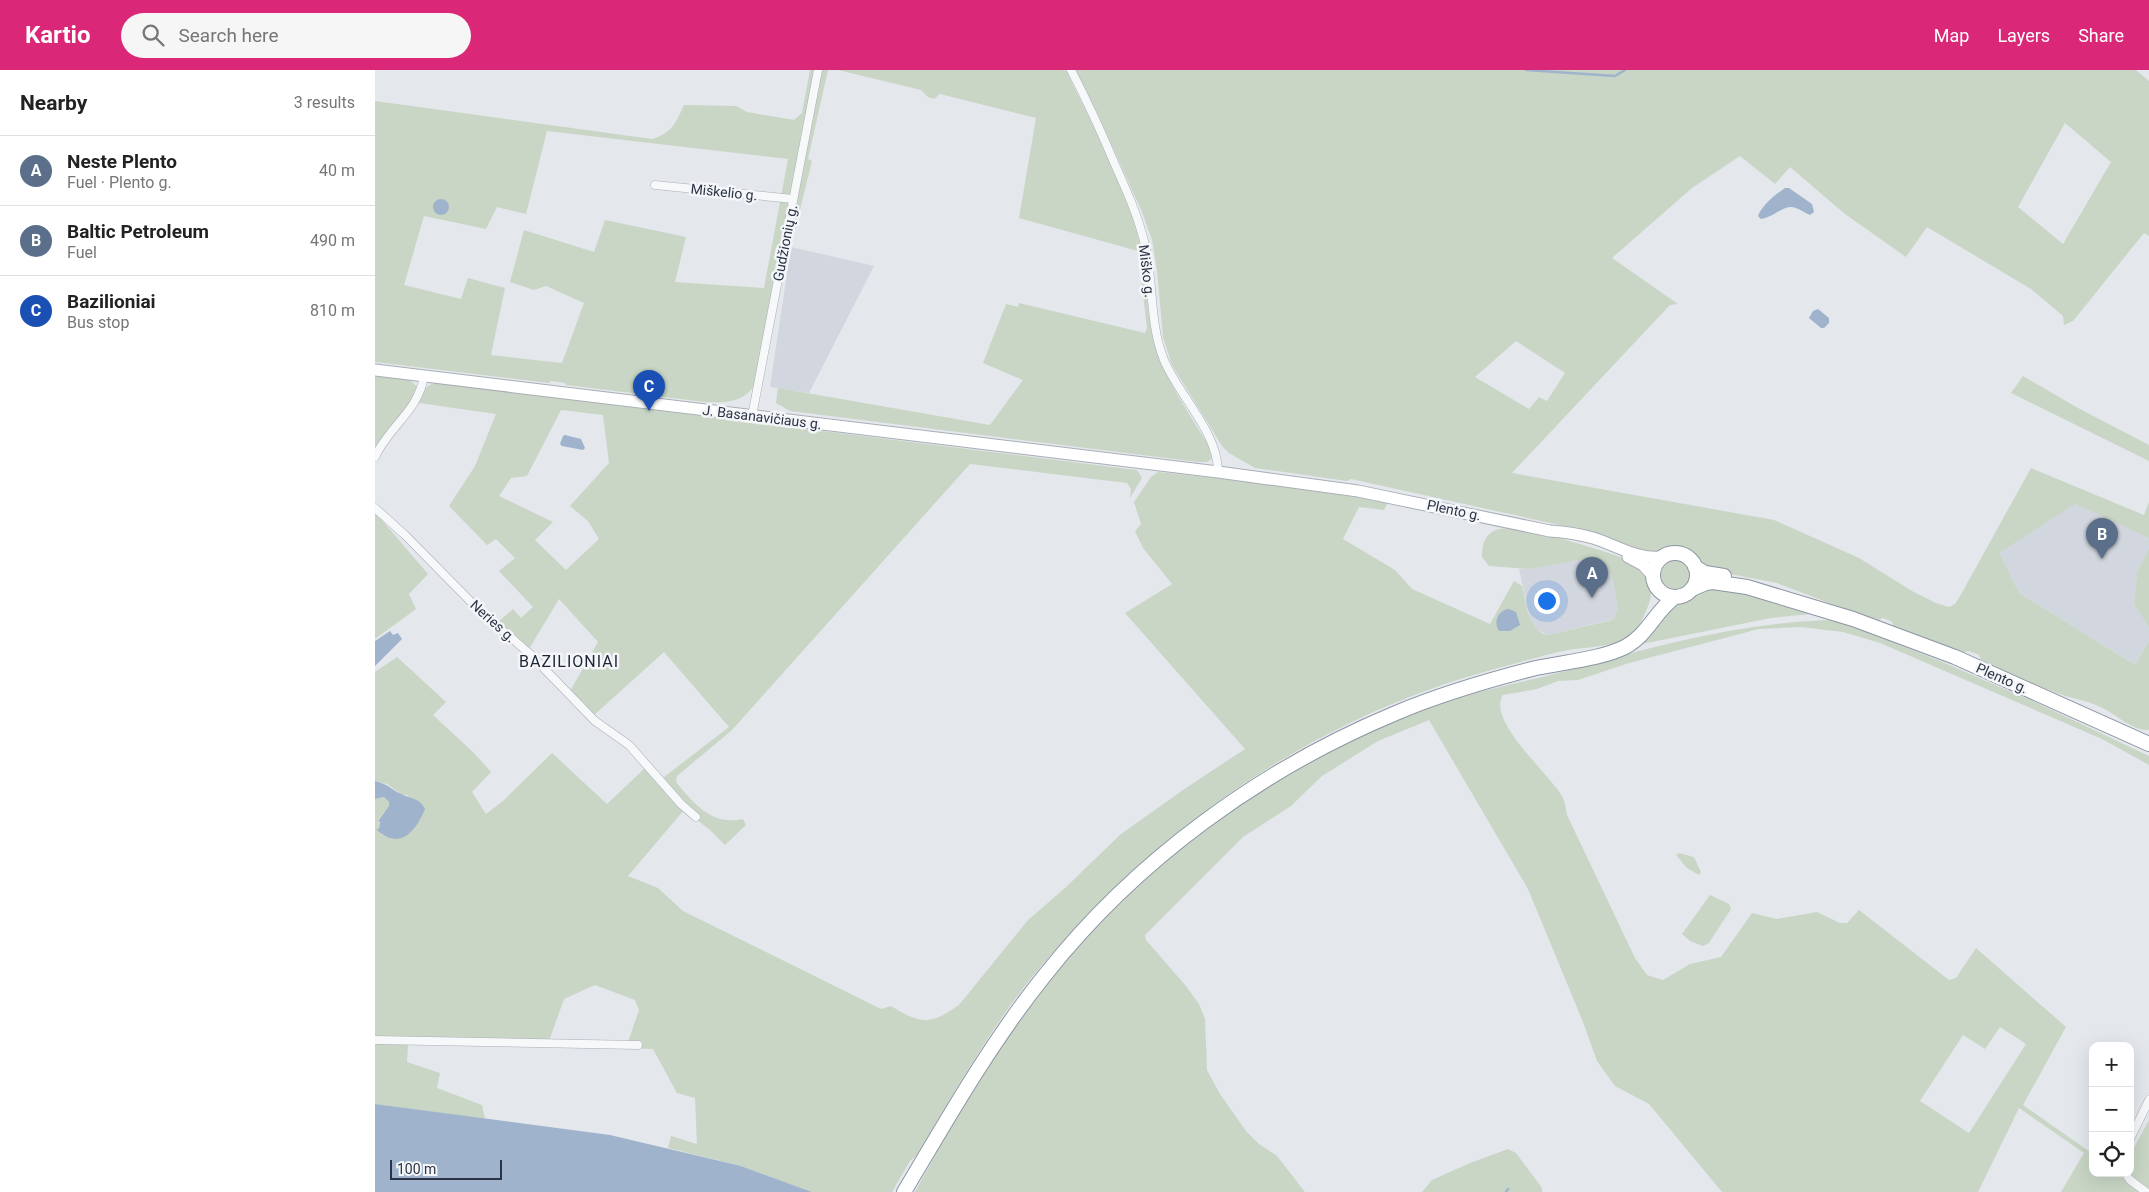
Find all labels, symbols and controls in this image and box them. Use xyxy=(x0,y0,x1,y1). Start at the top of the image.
search box xyxy=(121,13,471,58)
text: Kartio xyxy=(25,21,91,49)
icon: search xyxy=(139,21,167,49)
text: Search here xyxy=(179,24,278,47)
text: Map xyxy=(1934,25,1969,46)
text: Layers xyxy=(1997,25,2050,46)
text: Share xyxy=(2078,25,2124,46)
text: Nearby xyxy=(20,91,87,115)
text: 3 results xyxy=(294,93,355,112)
text: Neste Plento xyxy=(67,150,177,173)
text: A xyxy=(31,161,41,180)
text: 40 m xyxy=(319,161,355,180)
text: Fuel · Plento g. xyxy=(67,173,172,192)
street label: Miškelio g. xyxy=(690,181,758,203)
street label: Gudžionių g. xyxy=(770,203,800,283)
text: Baltic Petroleum xyxy=(67,220,209,243)
text: B xyxy=(31,231,41,250)
text: 490 m xyxy=(310,231,355,250)
text: Fuel xyxy=(67,243,97,262)
street label: Miško g. xyxy=(1136,244,1158,298)
text: Bazilioniai xyxy=(67,290,156,313)
text: C xyxy=(31,301,41,320)
text: 810 m xyxy=(310,301,355,320)
text: Bus stop xyxy=(67,313,129,332)
pin: C xyxy=(633,370,665,411)
street label: J. Basanavičiaus g. xyxy=(702,402,822,432)
street label: Plento g. xyxy=(1426,496,1482,524)
pin: B xyxy=(2086,518,2118,559)
pin: A xyxy=(1576,557,1608,598)
your location xyxy=(1534,588,1560,614)
street label: Neries g. xyxy=(467,597,519,645)
district label: BAZILIONIAI xyxy=(519,652,619,671)
street label: Plento g. xyxy=(1974,660,2030,696)
map controls xyxy=(2089,1042,2134,1177)
button: + xyxy=(2089,1042,2134,1087)
button: − xyxy=(2089,1087,2134,1132)
button: locate xyxy=(2089,1132,2134,1177)
scale bar xyxy=(390,1157,503,1180)
text: 100 m xyxy=(397,1161,436,1177)

